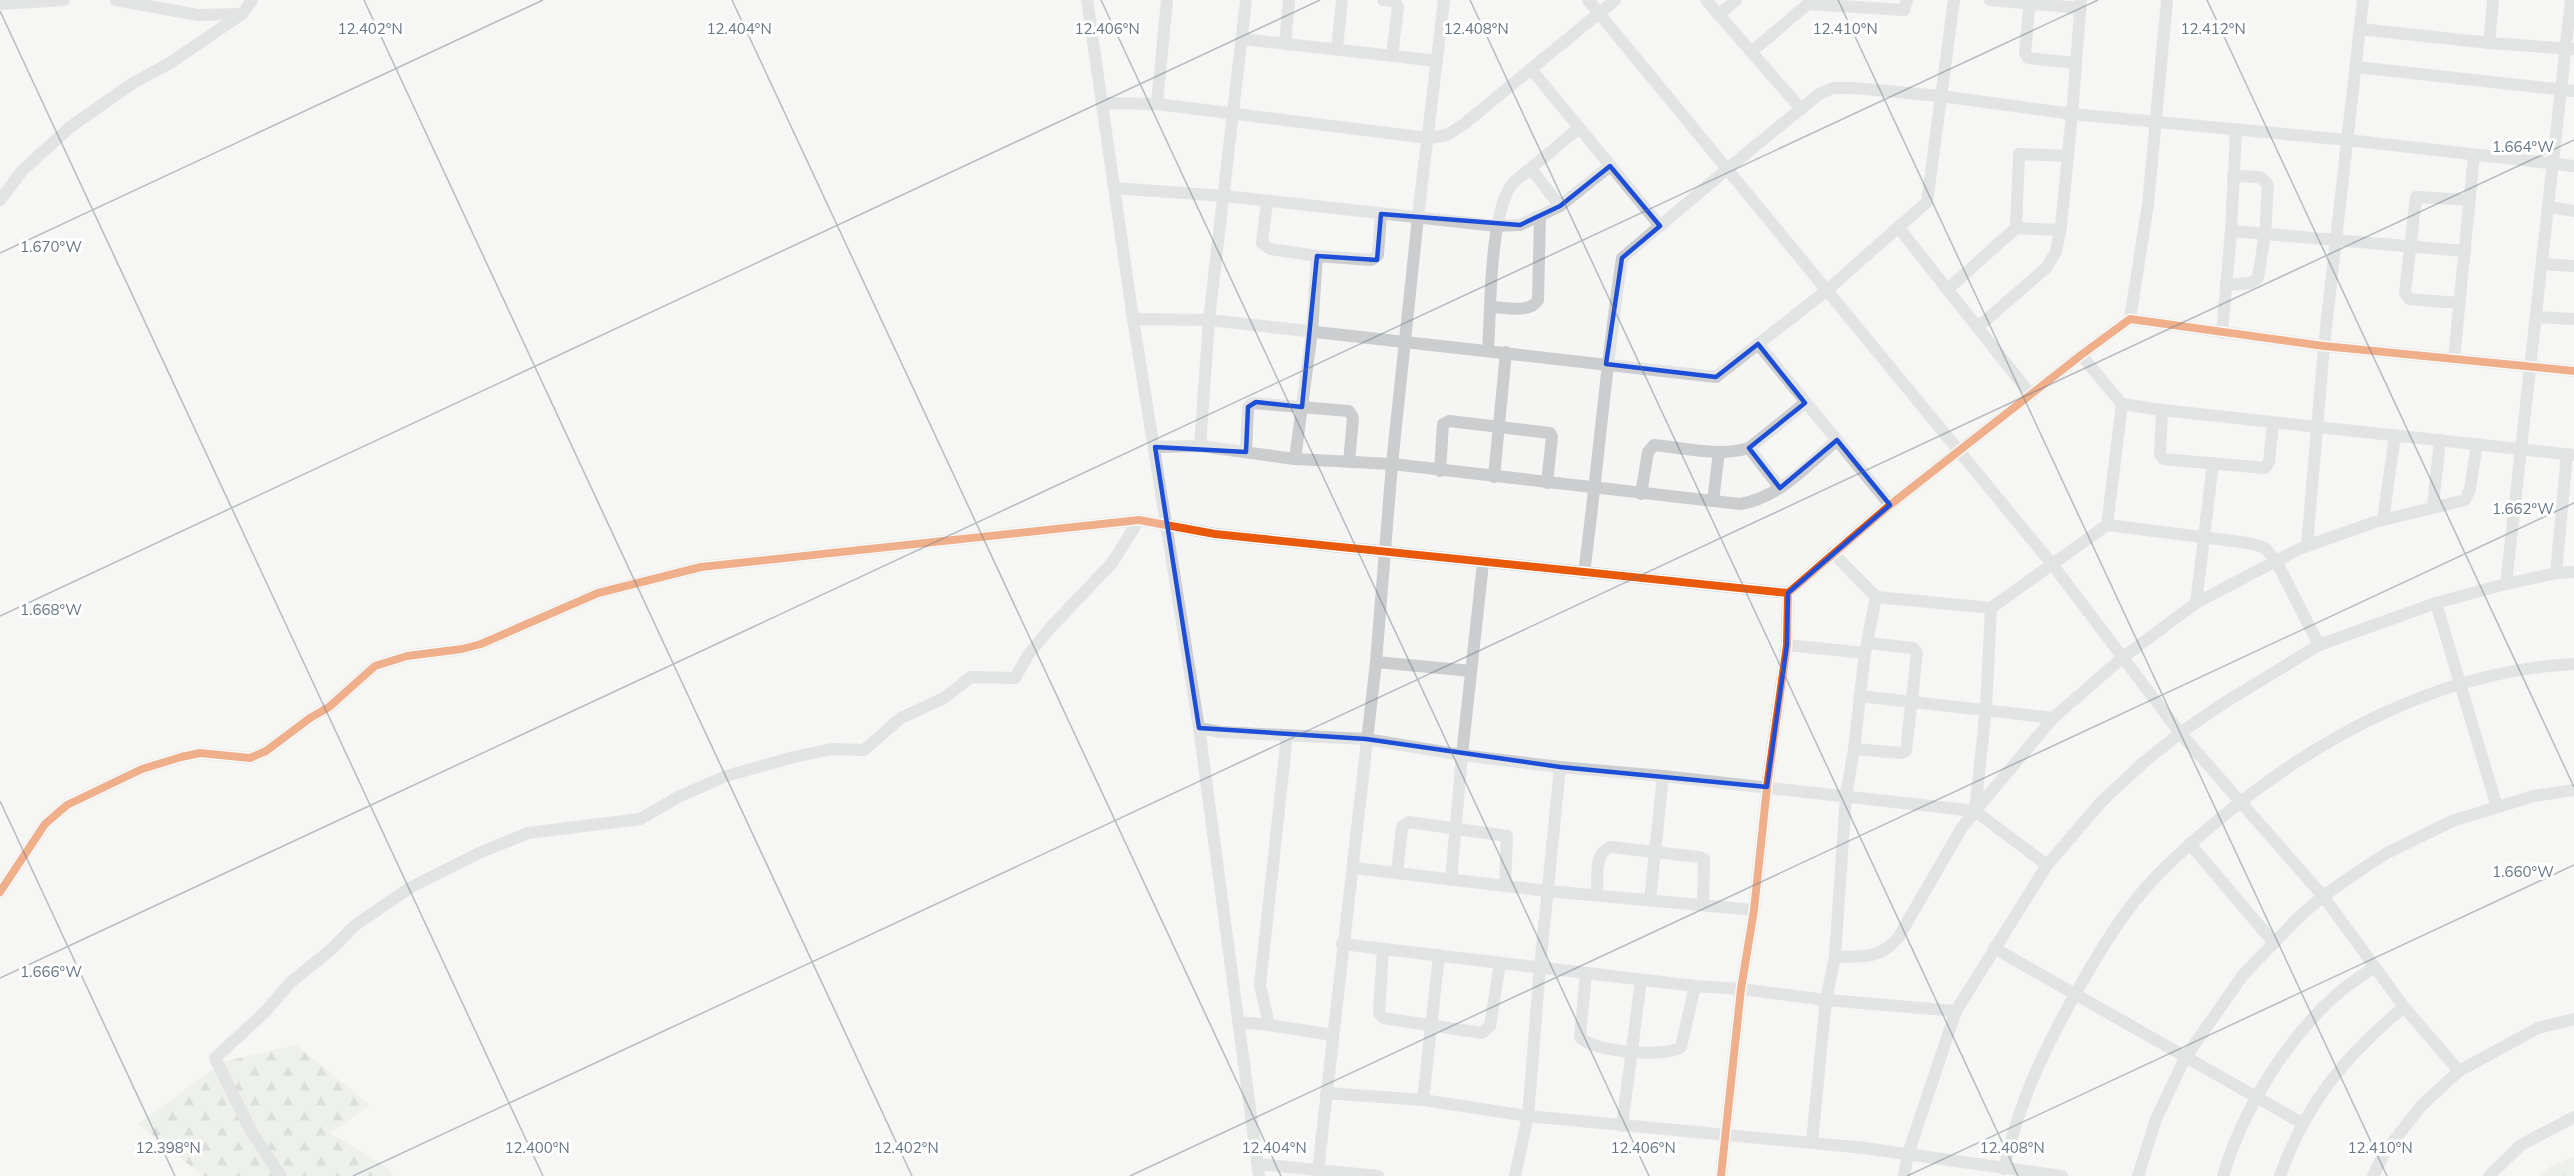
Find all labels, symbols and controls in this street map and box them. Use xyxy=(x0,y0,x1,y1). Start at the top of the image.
text: 12.402°N xyxy=(337,19,403,38)
text: 12.404°N xyxy=(706,19,772,38)
text: 12.406°N xyxy=(1074,19,1140,38)
text: 12.408°N xyxy=(1443,19,1509,38)
text: 12.410°N xyxy=(1812,19,1878,38)
text: 12.412°N xyxy=(2180,19,2246,38)
text: 1.664°W xyxy=(2492,137,2554,156)
text: 1.670°W xyxy=(20,237,82,256)
text: 1.662°W xyxy=(2492,499,2554,518)
text: 1.668°W xyxy=(20,600,82,619)
text: 1.660°W xyxy=(2492,862,2554,881)
text: 1.666°W xyxy=(20,962,82,981)
text: 12.398°N xyxy=(135,1138,201,1157)
text: 12.400°N xyxy=(504,1138,570,1157)
text: 12.402°N xyxy=(873,1138,939,1157)
text: 12.404°N xyxy=(1241,1138,1307,1157)
text: 12.406°N xyxy=(1610,1138,1676,1157)
text: 12.408°N xyxy=(1979,1138,2045,1157)
text: 12.410°N xyxy=(2347,1138,2413,1157)

